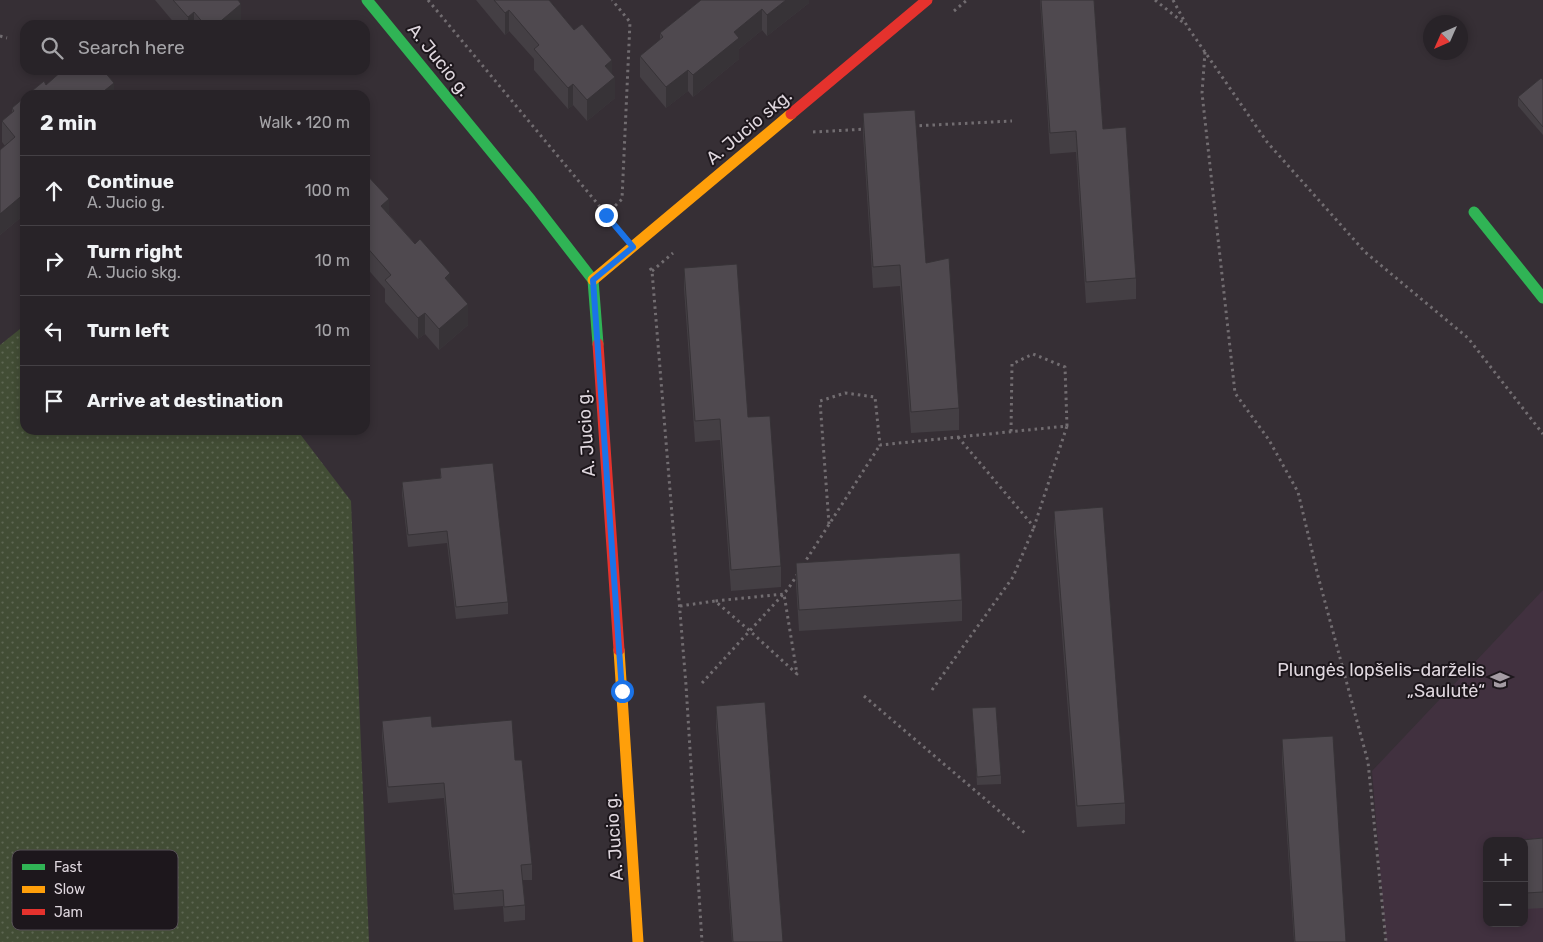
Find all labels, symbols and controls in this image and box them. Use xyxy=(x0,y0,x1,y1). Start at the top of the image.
north arrow xyxy=(1423,15,1468,60)
street label: A. Jucio g. xyxy=(403,19,475,101)
search box xyxy=(20,20,370,75)
icon: search xyxy=(38,34,66,62)
text: Search here xyxy=(78,36,185,59)
street label: A. Jucio skg. xyxy=(702,85,796,169)
text: 2 min xyxy=(40,110,97,135)
text: Walk · 120 m xyxy=(259,113,350,132)
text: Continue xyxy=(87,170,174,193)
icon: ahead xyxy=(40,177,68,205)
text: 100 m xyxy=(305,181,350,200)
text: A. Jucio g. xyxy=(87,193,165,212)
route end xyxy=(595,204,618,227)
text: Turn right xyxy=(87,240,182,263)
icon: right xyxy=(40,247,68,275)
text: 10 m xyxy=(315,251,350,270)
text: A. Jucio skg. xyxy=(87,263,181,282)
icon: left xyxy=(40,317,68,345)
text: Turn left xyxy=(87,319,169,342)
text: 10 m xyxy=(315,321,350,340)
icon: arrive xyxy=(40,387,68,415)
text: Arrive at destination xyxy=(87,389,283,412)
street label: A. Jucio g. xyxy=(572,389,600,477)
place label: Plungės lopšelis-darželis „Saulutė“ xyxy=(1277,659,1485,702)
school or university icon: Plungės lopšelis-darželis „Saulutė“ xyxy=(1489,669,1511,691)
route start xyxy=(611,680,634,703)
street label: A. Jucio g. xyxy=(600,793,628,881)
map controls xyxy=(1483,837,1528,927)
button: + xyxy=(1483,837,1528,882)
legend xyxy=(12,850,178,930)
text: Fast xyxy=(54,859,83,876)
text: Slow xyxy=(54,881,85,898)
button: − xyxy=(1483,882,1528,927)
text: Jam xyxy=(54,904,83,921)

